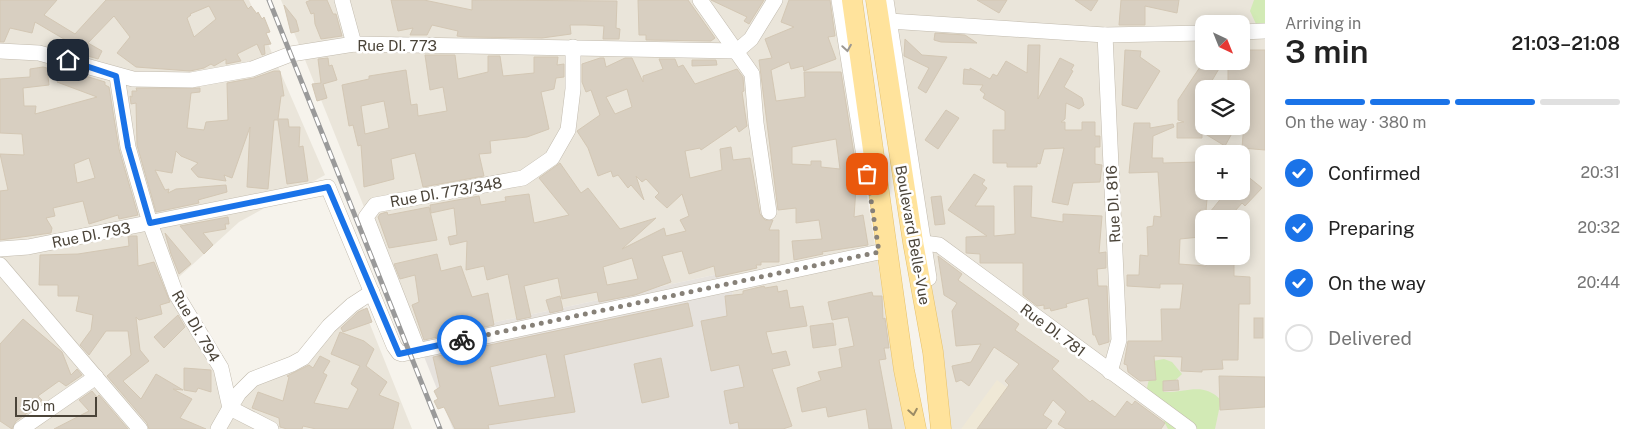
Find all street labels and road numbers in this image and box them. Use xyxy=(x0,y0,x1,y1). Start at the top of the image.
street label: Rue DI. 773 xyxy=(357,37,437,54)
street label: Boulevard Belle-Vue xyxy=(892,164,934,306)
street label: Rue DI. 816 xyxy=(1102,165,1124,243)
street label: Rue DI. 773/348 xyxy=(389,174,503,210)
street label: Rue DI. 793 xyxy=(50,219,132,251)
street label: Rue DI. 794 xyxy=(169,287,223,365)
street label: Rue DI. 781 xyxy=(1017,300,1089,360)

